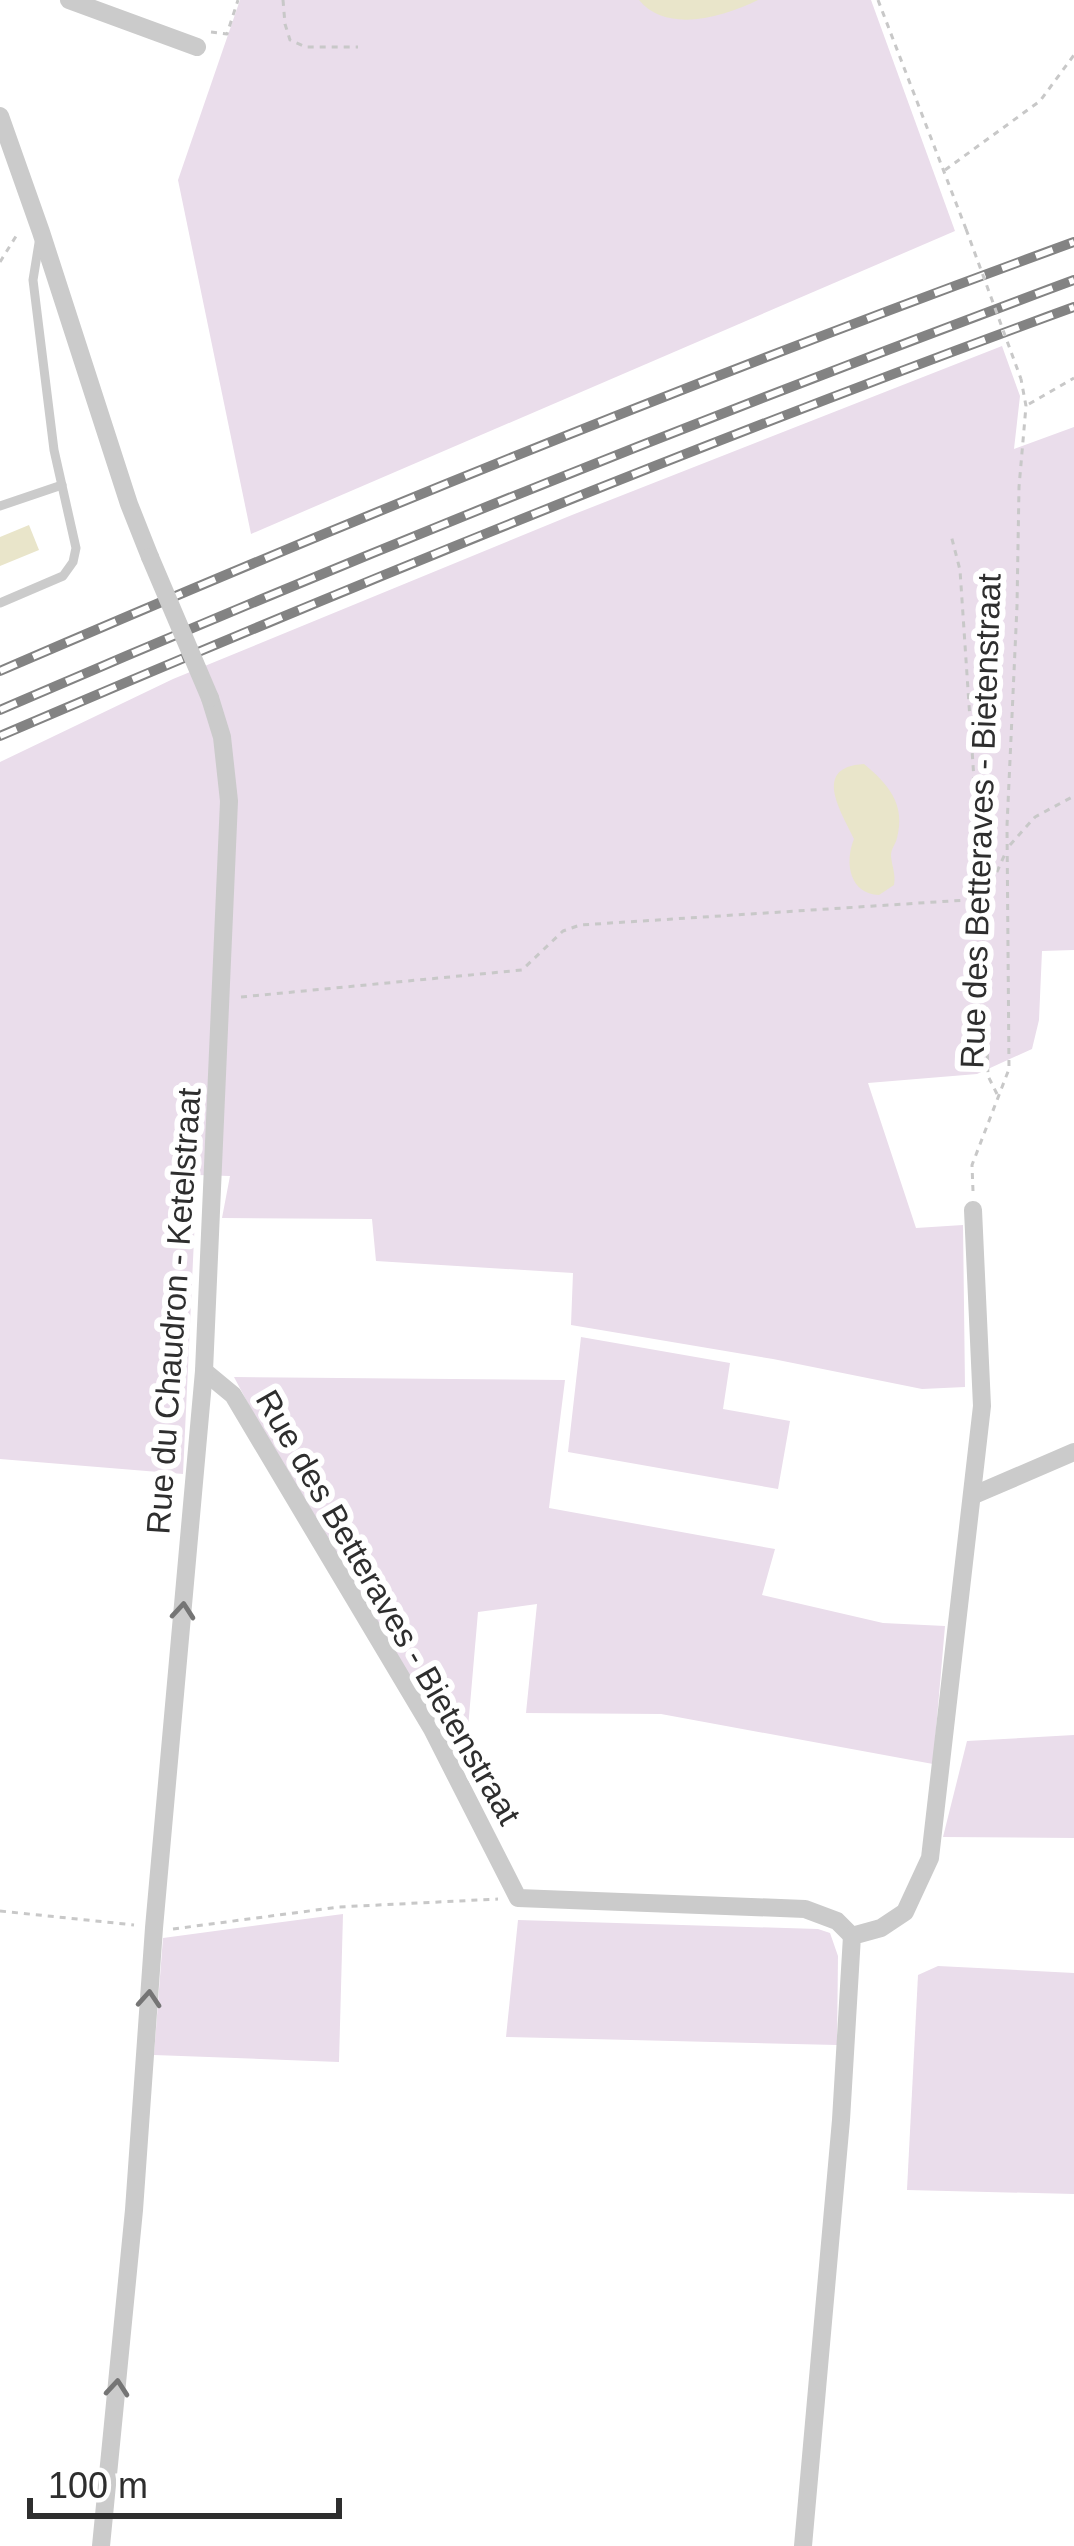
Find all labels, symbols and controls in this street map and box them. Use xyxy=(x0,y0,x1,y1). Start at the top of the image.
street label: Rue des Betteraves - Bietenstraat xyxy=(953,573,1008,1069)
street label: Rue du Chaudron - Ketelstraat xyxy=(139,1086,208,1536)
street label: Rue des Betteraves - Bietenstraat xyxy=(249,1384,528,1831)
one-way arrow xyxy=(169,1601,195,1620)
one-way arrow xyxy=(135,1989,161,2008)
one-way arrow xyxy=(104,2378,129,2397)
scale bar xyxy=(30,2444,339,2518)
text: 100 m xyxy=(48,2465,148,2506)

